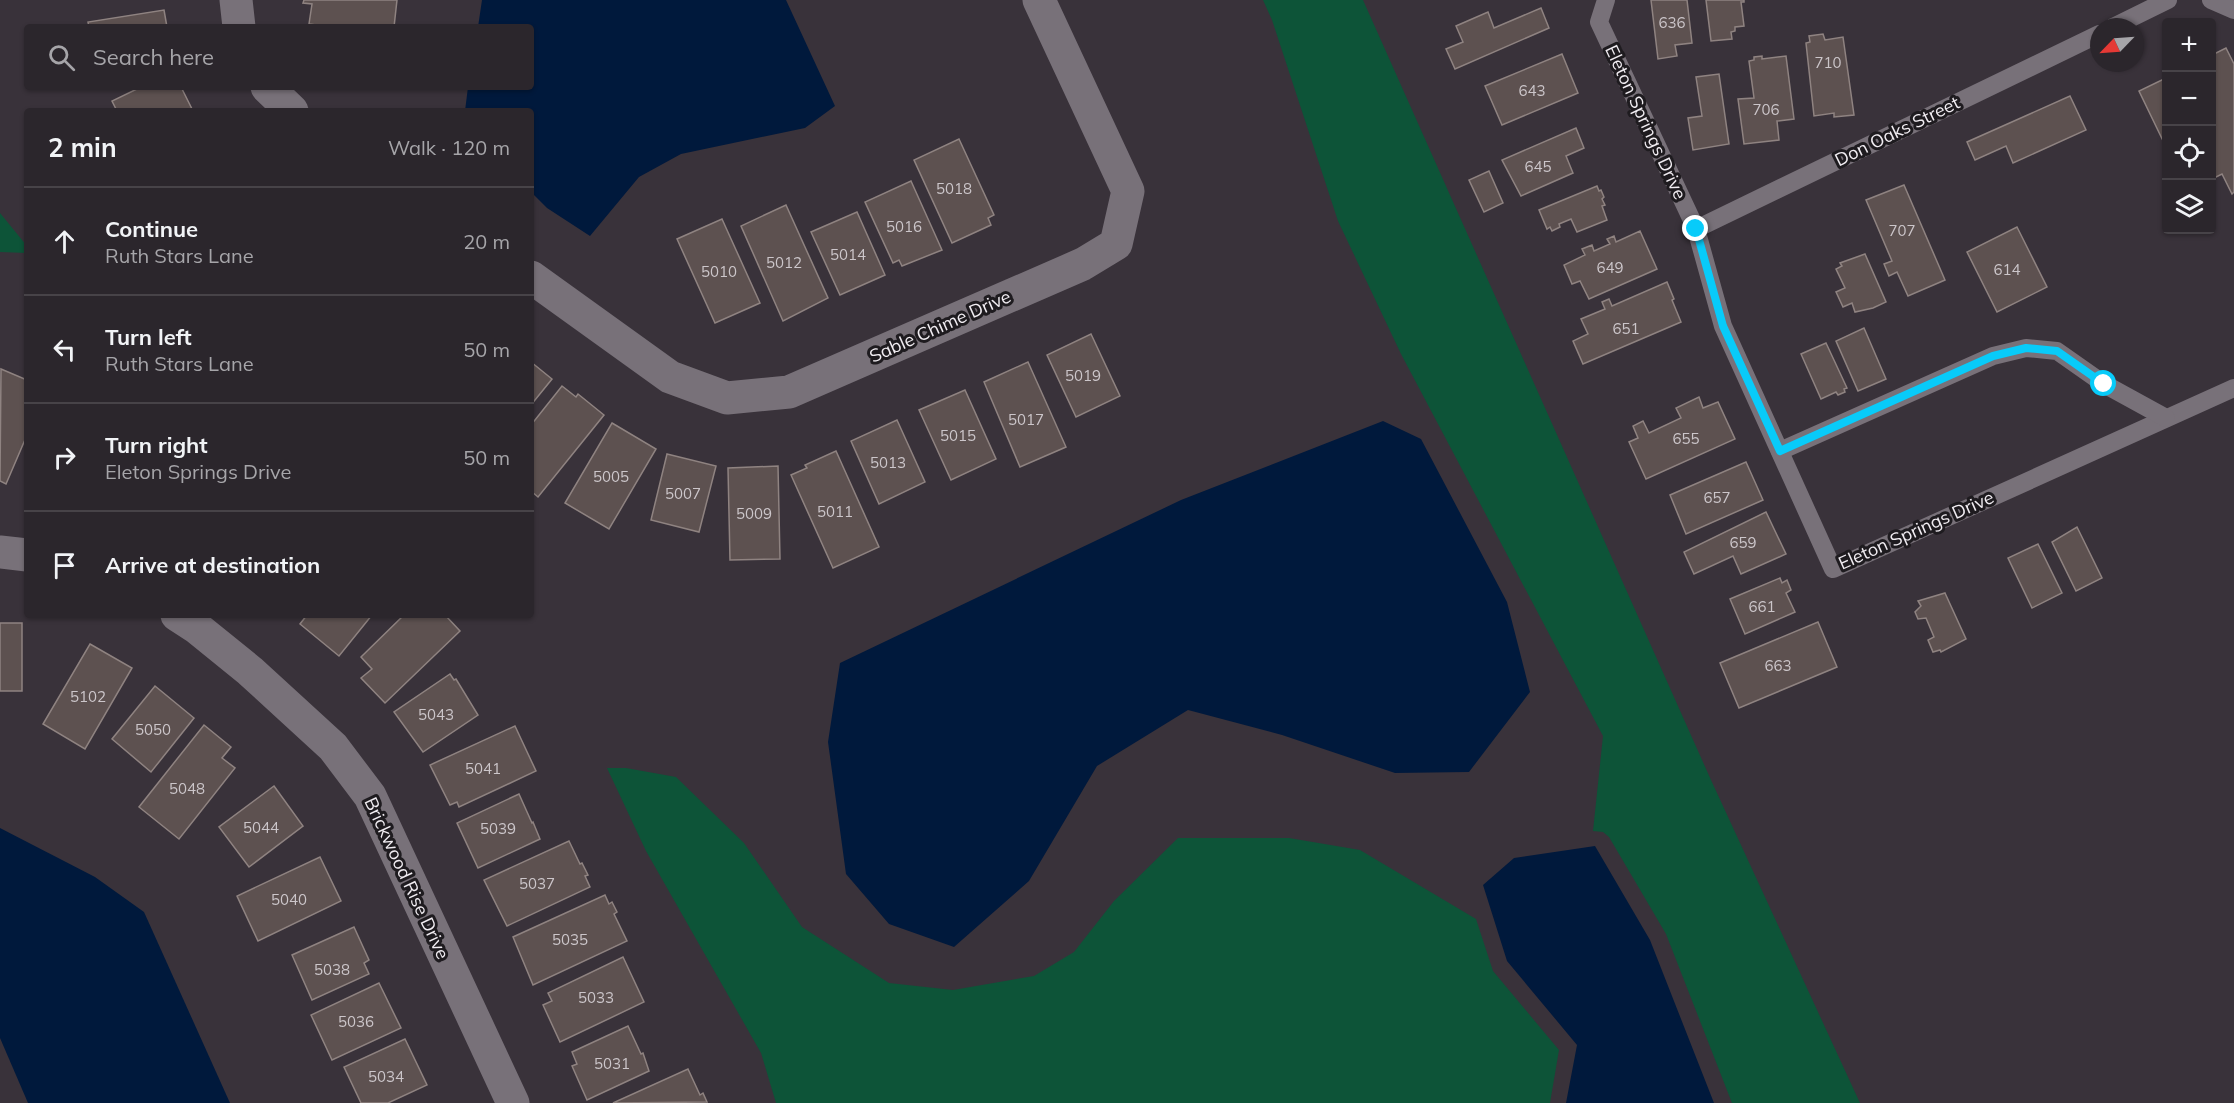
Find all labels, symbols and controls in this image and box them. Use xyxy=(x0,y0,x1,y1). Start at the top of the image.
house number: 636 xyxy=(1658,13,1686,32)
north arrow xyxy=(2090,18,2144,72)
map controls xyxy=(2162,18,2216,234)
button: + xyxy=(2162,18,2216,72)
search box xyxy=(24,24,534,90)
icon: search xyxy=(45,41,78,74)
street label: Eleton Springs Drive xyxy=(1600,41,1692,203)
text: Search here xyxy=(93,43,214,71)
house number: 710 xyxy=(1814,53,1842,72)
button: − xyxy=(2162,72,2216,126)
house number: 643 xyxy=(1518,81,1546,100)
street label: Don Oaks Street xyxy=(1831,91,1963,171)
house number: 706 xyxy=(1752,100,1780,119)
button: locate xyxy=(2162,126,2216,180)
text: 2 min xyxy=(48,131,117,164)
text: Walk · 120 m xyxy=(388,135,510,160)
house number: 645 xyxy=(1524,157,1552,176)
house number: 5018 xyxy=(936,179,972,198)
button: layers xyxy=(2162,180,2216,234)
text: Continue xyxy=(105,215,198,243)
route end xyxy=(1682,215,1708,241)
house number: 5016 xyxy=(886,217,922,236)
house number: 707 xyxy=(1888,221,1916,240)
icon: ahead xyxy=(48,225,81,258)
text: 20 m xyxy=(463,229,510,254)
text: Ruth Stars Lane xyxy=(105,243,254,268)
house number: 5014 xyxy=(830,245,866,264)
house number: 5012 xyxy=(766,253,802,272)
house number: 649 xyxy=(1596,258,1624,277)
house number: 614 xyxy=(1993,260,2021,279)
house number: 5010 xyxy=(701,262,737,281)
street label: Sable Chime Drive xyxy=(866,284,1014,368)
house number: 651 xyxy=(1612,319,1640,338)
text: Turn left xyxy=(105,323,192,351)
icon: left xyxy=(48,333,81,366)
text: 50 m xyxy=(463,337,510,362)
text: Ruth Stars Lane xyxy=(105,351,254,376)
house number: 5019 xyxy=(1065,366,1101,385)
route start xyxy=(2090,370,2116,396)
house number: 5017 xyxy=(1008,410,1044,429)
house number: 5015 xyxy=(940,426,976,445)
house number: 655 xyxy=(1672,429,1700,448)
text: Turn right xyxy=(105,431,208,459)
icon: right xyxy=(48,441,81,474)
text: 50 m xyxy=(463,445,510,470)
house number: 5013 xyxy=(870,453,906,472)
text: Eleton Springs Drive xyxy=(105,459,291,484)
house number: 5005 xyxy=(593,467,629,486)
house number: 5007 xyxy=(665,484,701,503)
street label: Eleton Springs Drive xyxy=(1835,485,1997,575)
house number: 657 xyxy=(1703,488,1731,507)
house number: 5011 xyxy=(817,502,853,521)
house number: 5009 xyxy=(736,504,772,523)
house number: 659 xyxy=(1729,533,1757,552)
icon: arrive xyxy=(48,549,81,582)
text: Arrive at destination xyxy=(105,551,320,579)
house number: 661 xyxy=(1748,597,1776,616)
house number: 663 xyxy=(1764,656,1792,675)
house number: 5102 xyxy=(70,687,106,706)
house number: 5043 xyxy=(418,705,454,724)
house number: 5050 xyxy=(135,720,171,739)
house number: 5041 xyxy=(465,759,501,778)
house number: 5048 xyxy=(169,779,205,798)
street label: Brickwood Rise Drive xyxy=(359,793,455,963)
house number: 5044 xyxy=(243,818,279,837)
house number: 5039 xyxy=(480,819,516,838)
house number: 5037 xyxy=(519,874,555,893)
house number: 5040 xyxy=(271,890,307,909)
house number: 5035 xyxy=(552,930,588,949)
house number: 5038 xyxy=(314,960,350,979)
house number: 5033 xyxy=(578,988,614,1007)
house number: 5036 xyxy=(338,1012,374,1031)
house number: 5031 xyxy=(594,1054,630,1073)
house number: 5034 xyxy=(368,1067,404,1086)

